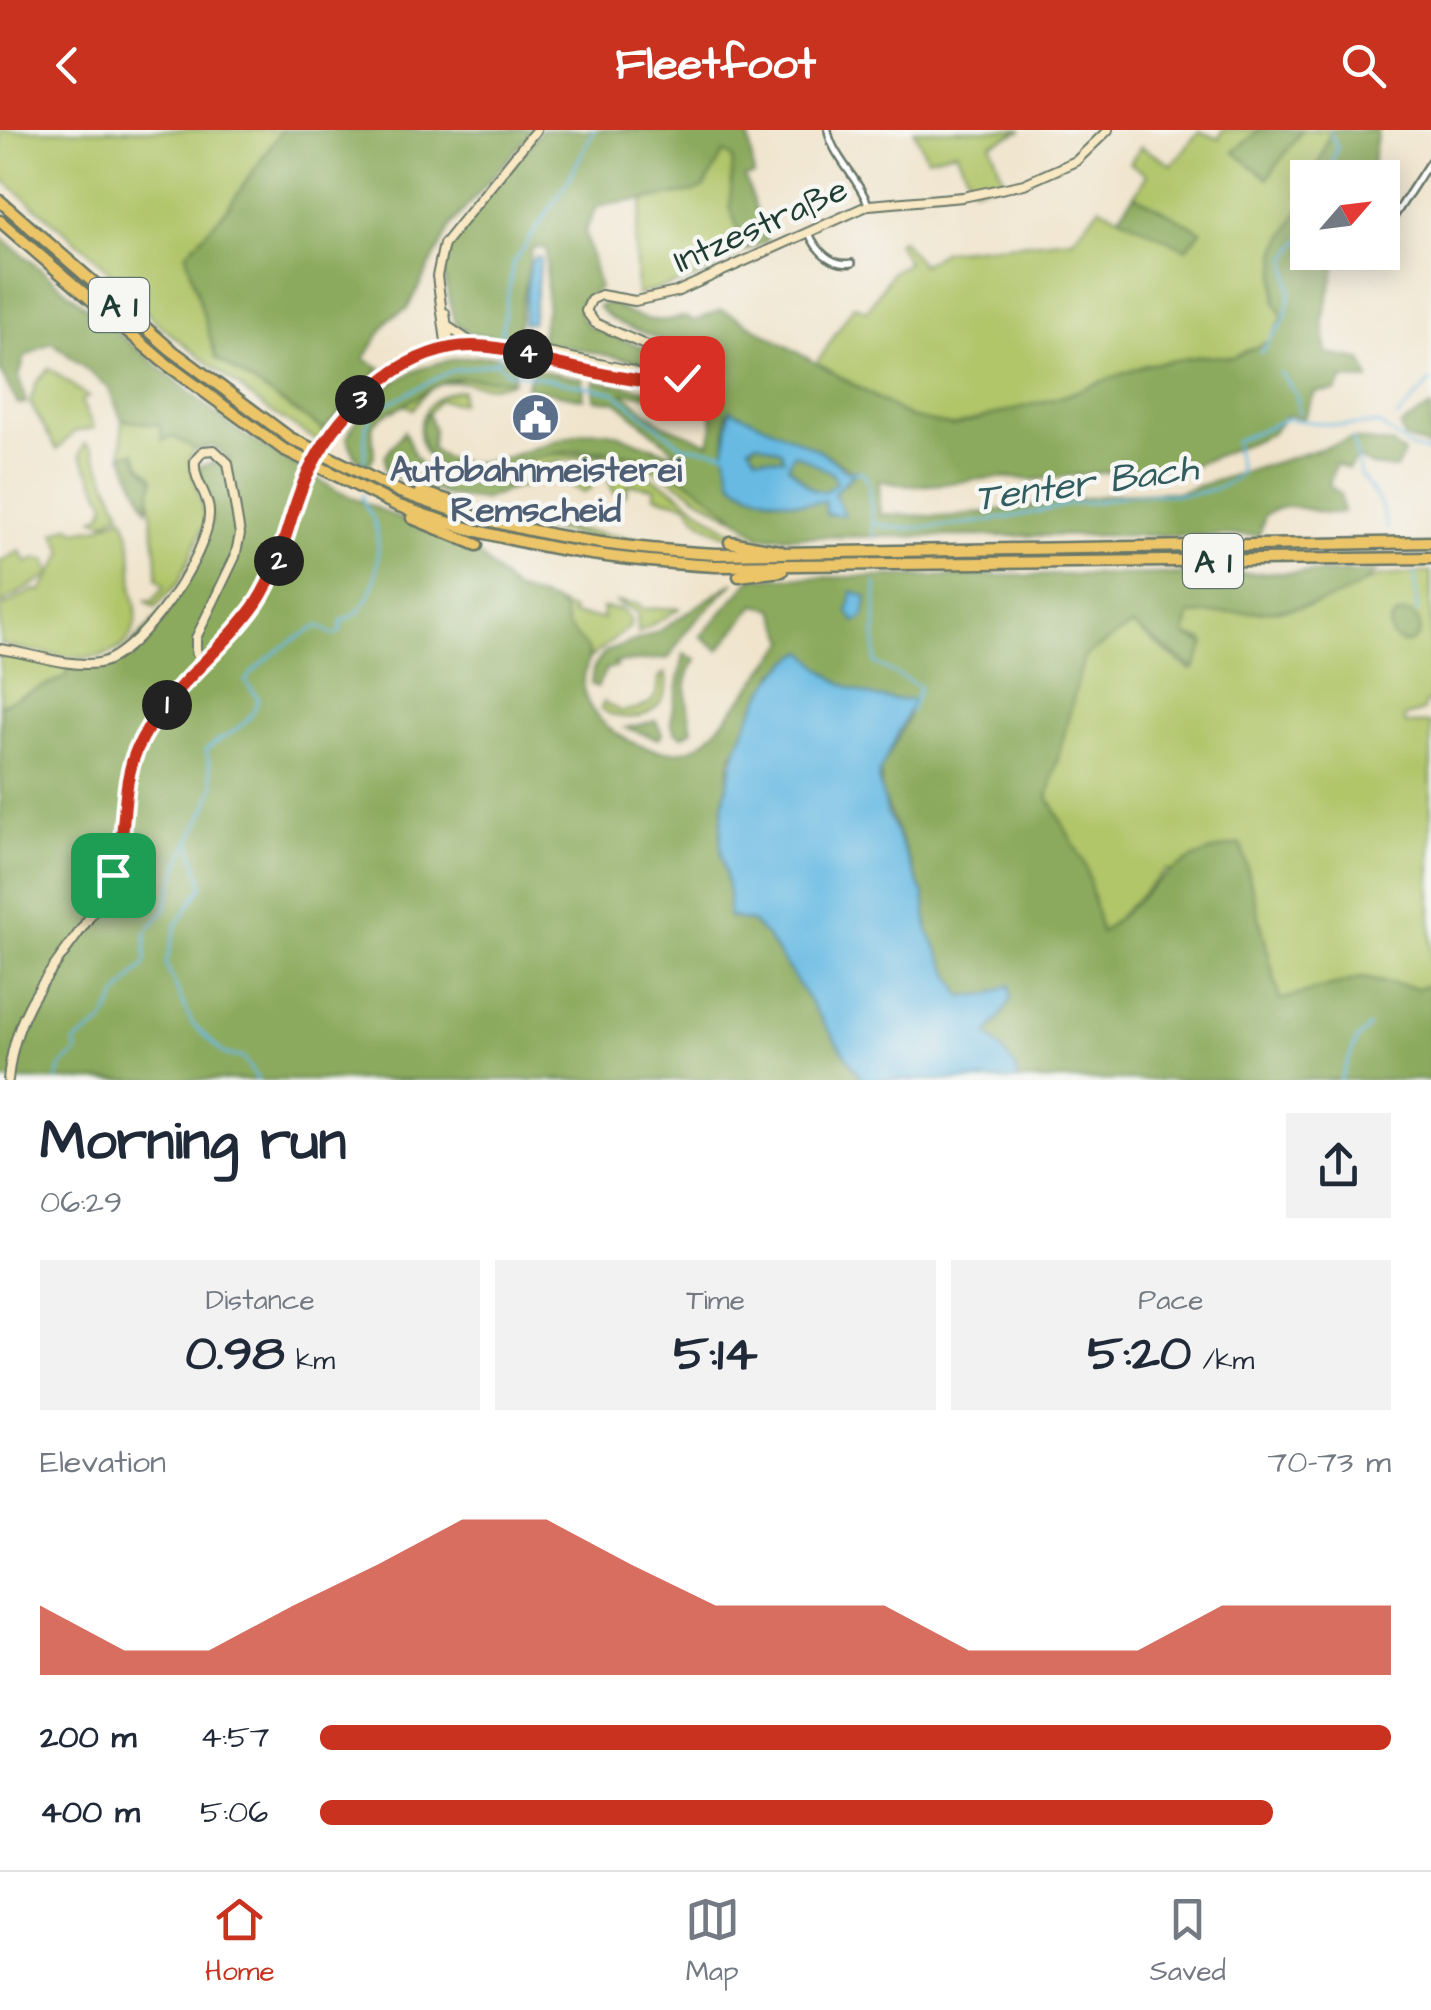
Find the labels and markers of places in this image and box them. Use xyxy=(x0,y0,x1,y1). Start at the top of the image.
pin: 4 xyxy=(503,329,553,379)
pin xyxy=(640,336,725,421)
pin: 3 xyxy=(335,375,385,425)
public building icon: Autobahnmeisterei Remscheid xyxy=(510,391,562,443)
place label: Autobahnmeisterei Remscheid xyxy=(390,446,683,535)
pin: 2 xyxy=(254,536,304,586)
pin: 1 xyxy=(142,680,192,730)
pin xyxy=(71,833,156,918)

